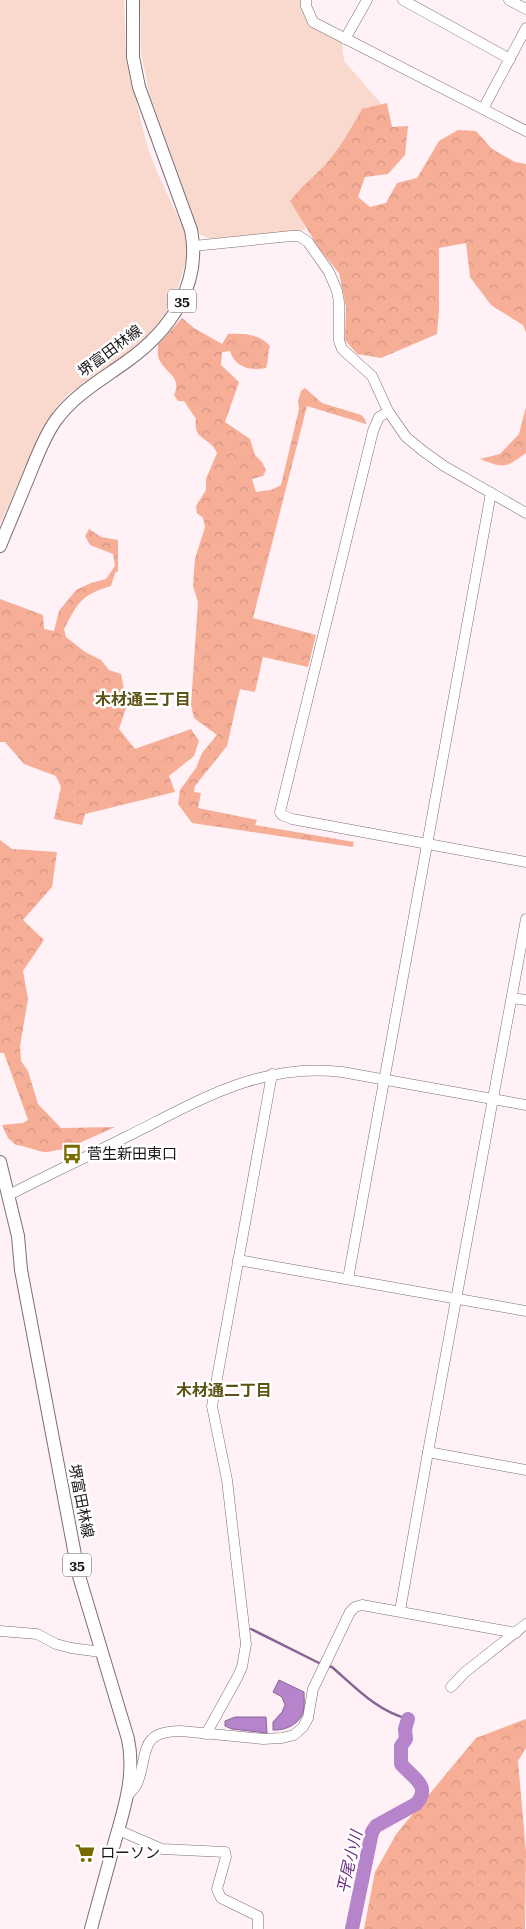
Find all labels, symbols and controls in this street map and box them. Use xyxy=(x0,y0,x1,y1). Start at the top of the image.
road number: 35 xyxy=(168,290,196,312)
street label: 堺富田林線 xyxy=(75,321,145,381)
district label: 木材通三丁目 xyxy=(95,690,191,709)
bus stop icon: 菅生新田東口 xyxy=(61,1143,83,1165)
place label: 菅生新田東口 xyxy=(87,1145,177,1163)
district label: 木材通二丁目 xyxy=(176,1381,272,1400)
street label: 堺富田林線 xyxy=(65,1462,97,1540)
road number: 35 xyxy=(63,1554,91,1576)
water label: 平尾小川 xyxy=(333,1827,366,1895)
supermarket icon: ローソン xyxy=(74,1842,96,1864)
place label: ローソン xyxy=(100,1844,160,1862)

